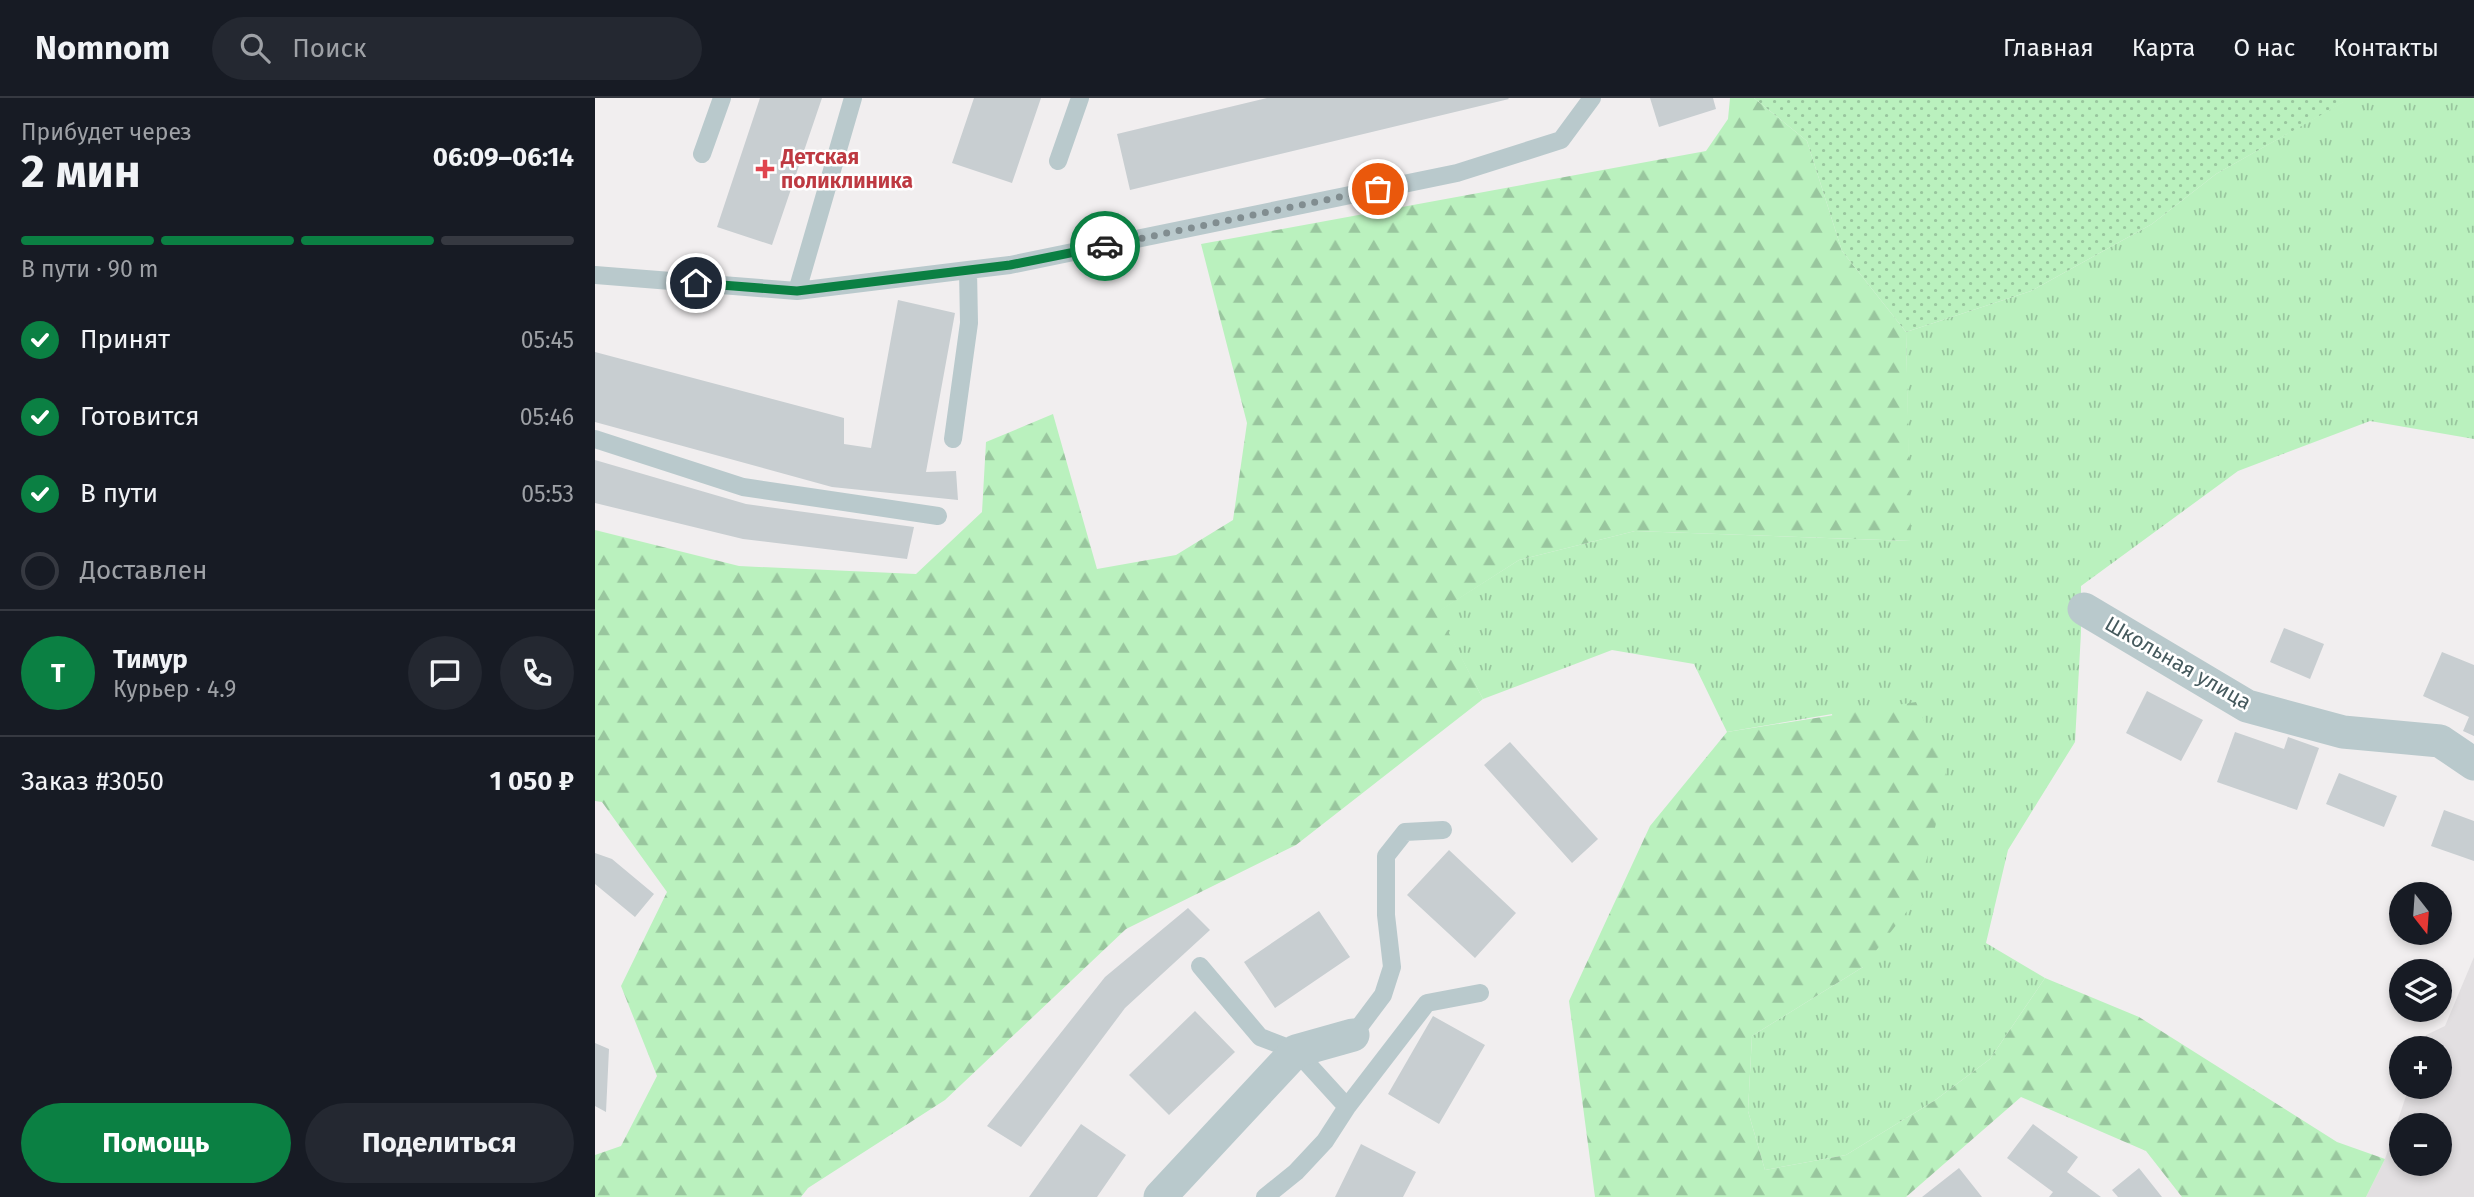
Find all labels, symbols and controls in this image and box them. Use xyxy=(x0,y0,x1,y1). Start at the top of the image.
search box xyxy=(212,17,702,80)
text: Nomnom xyxy=(35,28,170,68)
icon: search xyxy=(236,29,274,67)
text: Поиск xyxy=(292,33,367,64)
text: Главная xyxy=(2003,34,2094,62)
text: Карта xyxy=(2132,34,2195,62)
text: О нас xyxy=(2233,34,2295,62)
text: Контакты xyxy=(2333,34,2439,62)
text: Прибудет через xyxy=(21,118,192,146)
text: 06:09–06:14 xyxy=(433,142,574,173)
text: 2 мин xyxy=(21,144,141,199)
place label: Детская поликлиника xyxy=(780,144,913,194)
marker: Детская поликлиника xyxy=(755,159,775,179)
pin xyxy=(1348,159,1408,219)
icon: bag xyxy=(1359,170,1397,208)
courier xyxy=(1070,211,1140,281)
icon: car xyxy=(1086,227,1124,265)
pin xyxy=(666,253,726,313)
text: В пути · 90 m xyxy=(21,255,159,283)
icon: home xyxy=(677,264,715,302)
icon: check xyxy=(21,321,59,359)
text: Принят xyxy=(80,324,170,355)
text: 05:45 xyxy=(521,326,574,354)
icon: check xyxy=(21,398,59,436)
text: Готовится xyxy=(80,401,200,432)
text: 05:46 xyxy=(520,403,574,431)
icon: check xyxy=(21,475,59,513)
text: В пути xyxy=(80,478,158,509)
text: 05:53 xyxy=(521,480,574,508)
text: Доставлен xyxy=(80,555,207,586)
street label: Школьная улица xyxy=(2100,611,2256,715)
button: chat xyxy=(408,636,482,710)
button: phone xyxy=(500,636,574,710)
text: Тимур xyxy=(113,644,188,675)
text: Т xyxy=(51,658,65,689)
text: Курьер · 4.9 xyxy=(113,675,236,703)
text: Заказ #3050 xyxy=(21,766,164,797)
text: 1 050 ₽ xyxy=(490,766,574,797)
north arrow xyxy=(2389,882,2452,945)
map controls xyxy=(2389,882,2452,1176)
button: layers xyxy=(2389,959,2452,1022)
button: + xyxy=(2389,1036,2452,1099)
button: Помощь xyxy=(21,1103,291,1183)
button: Поделиться xyxy=(305,1103,574,1183)
button: − xyxy=(2389,1113,2452,1176)

